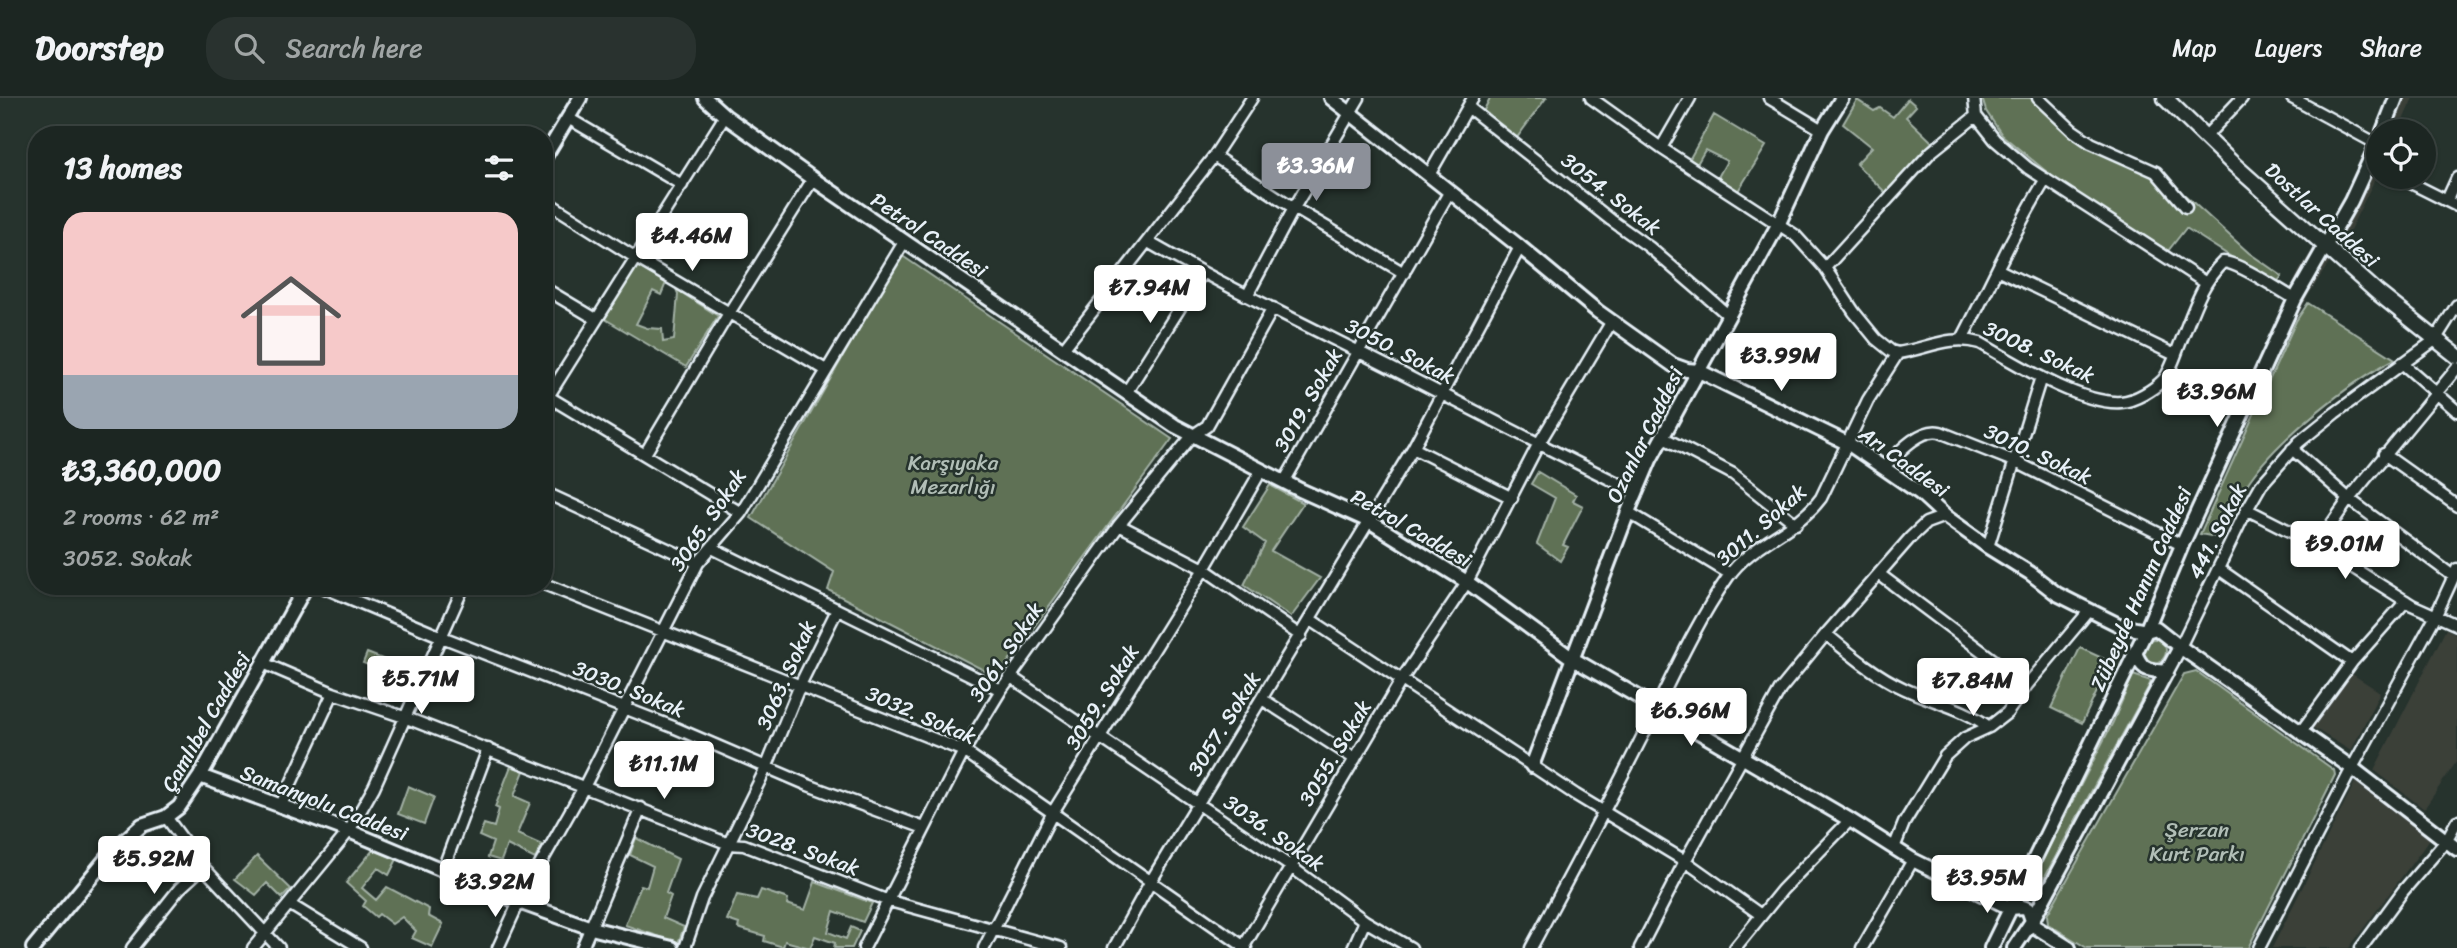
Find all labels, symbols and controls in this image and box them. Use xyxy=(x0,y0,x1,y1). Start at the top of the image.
search box xyxy=(206,17,696,80)
text: Doorstep xyxy=(35,19,164,77)
text: Search here xyxy=(286,25,423,71)
text: Map xyxy=(2172,27,2217,69)
text: Layers xyxy=(2255,27,2322,69)
text: Share xyxy=(2360,27,2422,69)
icon: search xyxy=(230,29,268,67)
map controls xyxy=(2366,119,2436,189)
button: locate xyxy=(2366,119,2436,189)
text: 13 homes xyxy=(63,141,182,195)
street label: 3054. Sokak xyxy=(1552,142,1670,246)
pin: ₺3.36M xyxy=(1259,144,1373,203)
text: ₺3.36M xyxy=(1278,145,1354,186)
icon: filters xyxy=(480,149,518,187)
street label: Dostlar Caddesi xyxy=(2256,152,2389,278)
street label: Petrol Caddesi xyxy=(863,182,996,289)
pin: ₺4.46M xyxy=(635,214,749,273)
text: ₺4.46M xyxy=(652,215,732,256)
icon: home xyxy=(228,258,354,384)
pin: ₺7.94M xyxy=(1093,266,1207,325)
text: ₺7.94M xyxy=(1110,267,1190,308)
street label: 3050. Sokak xyxy=(1338,307,1462,395)
street label: 3008. Sokak xyxy=(1977,310,2101,394)
pin: ₺3.99M xyxy=(1724,334,1838,393)
text: ₺3.99M xyxy=(1741,335,1821,376)
street label: 3019. Sokak xyxy=(1263,341,1353,459)
street label: Ozanlar Caddesi xyxy=(1595,359,1695,510)
pin: ₺3.96M xyxy=(2160,370,2274,429)
text: ₺3.96M xyxy=(2178,371,2256,412)
street label: 3010. Sokak xyxy=(1978,412,2098,496)
street label: Arı Caddesi xyxy=(1850,415,1958,509)
text: ₺3,360,000 xyxy=(63,443,222,497)
park label: Karşıyaka Mezarlığı xyxy=(908,444,999,506)
street label: 3065. Sokak xyxy=(659,460,757,580)
street label: 3011. Sokak xyxy=(1707,474,1815,576)
street label: 441. Sokak xyxy=(2177,476,2257,586)
street label: Petrol Caddesi xyxy=(1343,478,1480,579)
street label: Zübeyde Hanım Caddesi xyxy=(2079,479,2204,697)
text: 2 rooms · 62 m² xyxy=(63,497,219,538)
pin: ₺9.01M xyxy=(2288,522,2402,581)
text: ₺9.01M xyxy=(2307,523,2383,564)
text: 3052. Sokak xyxy=(63,538,193,579)
street label: 3061. Sokak xyxy=(958,594,1054,710)
street label: 3063. Sokak xyxy=(745,614,827,736)
street label: 3059. Sokak xyxy=(1054,636,1150,758)
street label: Çamlıbel Caddesi xyxy=(150,644,262,799)
street label: 3030. Sokak xyxy=(567,649,691,729)
pin: ₺5.71M xyxy=(364,656,478,716)
text: ₺5.71M xyxy=(383,658,459,699)
pin: ₺7.84M xyxy=(1916,658,2030,718)
text: ₺7.84M xyxy=(1933,660,2013,701)
street label: 3057. Sokak xyxy=(1177,664,1271,784)
street label: 3032. Sokak xyxy=(860,675,982,755)
pin: ₺6.96M xyxy=(1634,688,1748,748)
text: ₺6.96M xyxy=(1652,690,1730,731)
street label: 3055. Sokak xyxy=(1288,692,1382,814)
pin: ₺11.1M xyxy=(607,742,721,801)
text: ₺11.1M xyxy=(630,743,698,784)
street label: Samanyolu Caddesi xyxy=(235,754,415,853)
street label: 3036. Sokak xyxy=(1215,784,1333,882)
street label: 3028. Sokak xyxy=(741,811,865,887)
park label: Şerzan Kurt Parkı xyxy=(2149,811,2245,873)
pin: ₺5.92M xyxy=(97,836,211,896)
text: ₺5.92M xyxy=(114,838,194,879)
pin: ₺3.95M xyxy=(1930,856,2044,915)
text: ₺3.95M xyxy=(1947,857,2027,898)
pin: ₺3.92M xyxy=(438,860,552,919)
text: ₺3.92M xyxy=(456,861,534,902)

